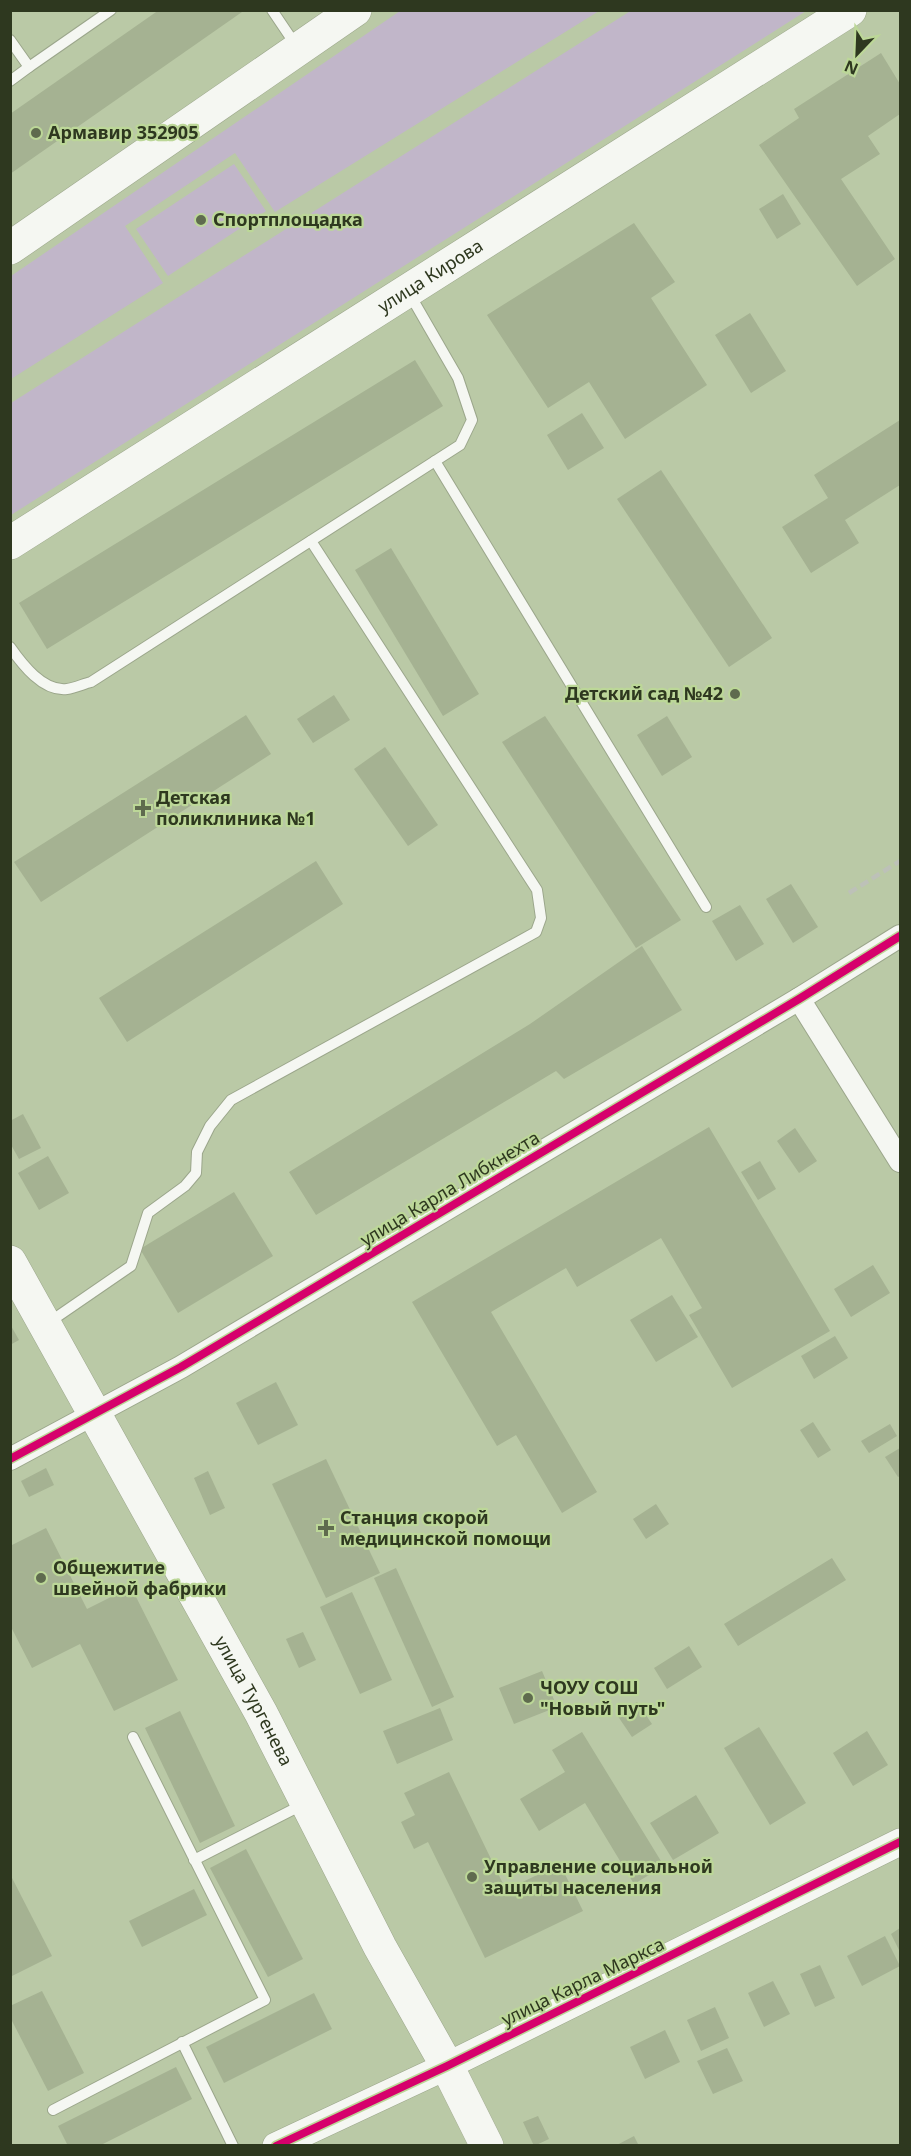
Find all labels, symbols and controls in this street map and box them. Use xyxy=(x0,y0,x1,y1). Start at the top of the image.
north arrow xyxy=(827,24,887,84)
text: N xyxy=(841,55,861,80)
place label: Армавир 352905 xyxy=(48,120,198,144)
marker: Армавир 352905 xyxy=(29,126,43,140)
place label: Спортплощадка xyxy=(213,207,363,231)
marker: Спортплощадка xyxy=(194,213,208,227)
street label: улица Кирова xyxy=(373,233,487,318)
place label: Детский сад №42 xyxy=(565,681,723,705)
marker: Детский сад №42 xyxy=(728,687,742,701)
place label: Детская поликлиника №1 xyxy=(156,785,316,830)
marker: Детская поликлиника №1 xyxy=(134,799,152,817)
street label: улица Карла Либкнехта xyxy=(355,1125,544,1251)
place label: Станция скорой медицинской помощи xyxy=(340,1505,551,1550)
marker: Станция скорой медицинской помощи xyxy=(317,1519,335,1537)
place label: Общежитие швейной фабрики xyxy=(53,1555,227,1600)
marker: Общежитие швейной фабрики xyxy=(34,1571,48,1585)
street label: улица Тургенева xyxy=(209,1631,299,1770)
place label: ЧОУУ СОШ "Новый путь" xyxy=(540,1675,665,1720)
marker: ЧОУУ СОШ "Новый путь" xyxy=(521,1691,535,1705)
place label: Управление социальной защиты населения xyxy=(484,1854,713,1899)
marker: Управление социальной защиты населения xyxy=(465,1870,479,1884)
street label: улица Карла Маркса xyxy=(497,1931,668,2031)

